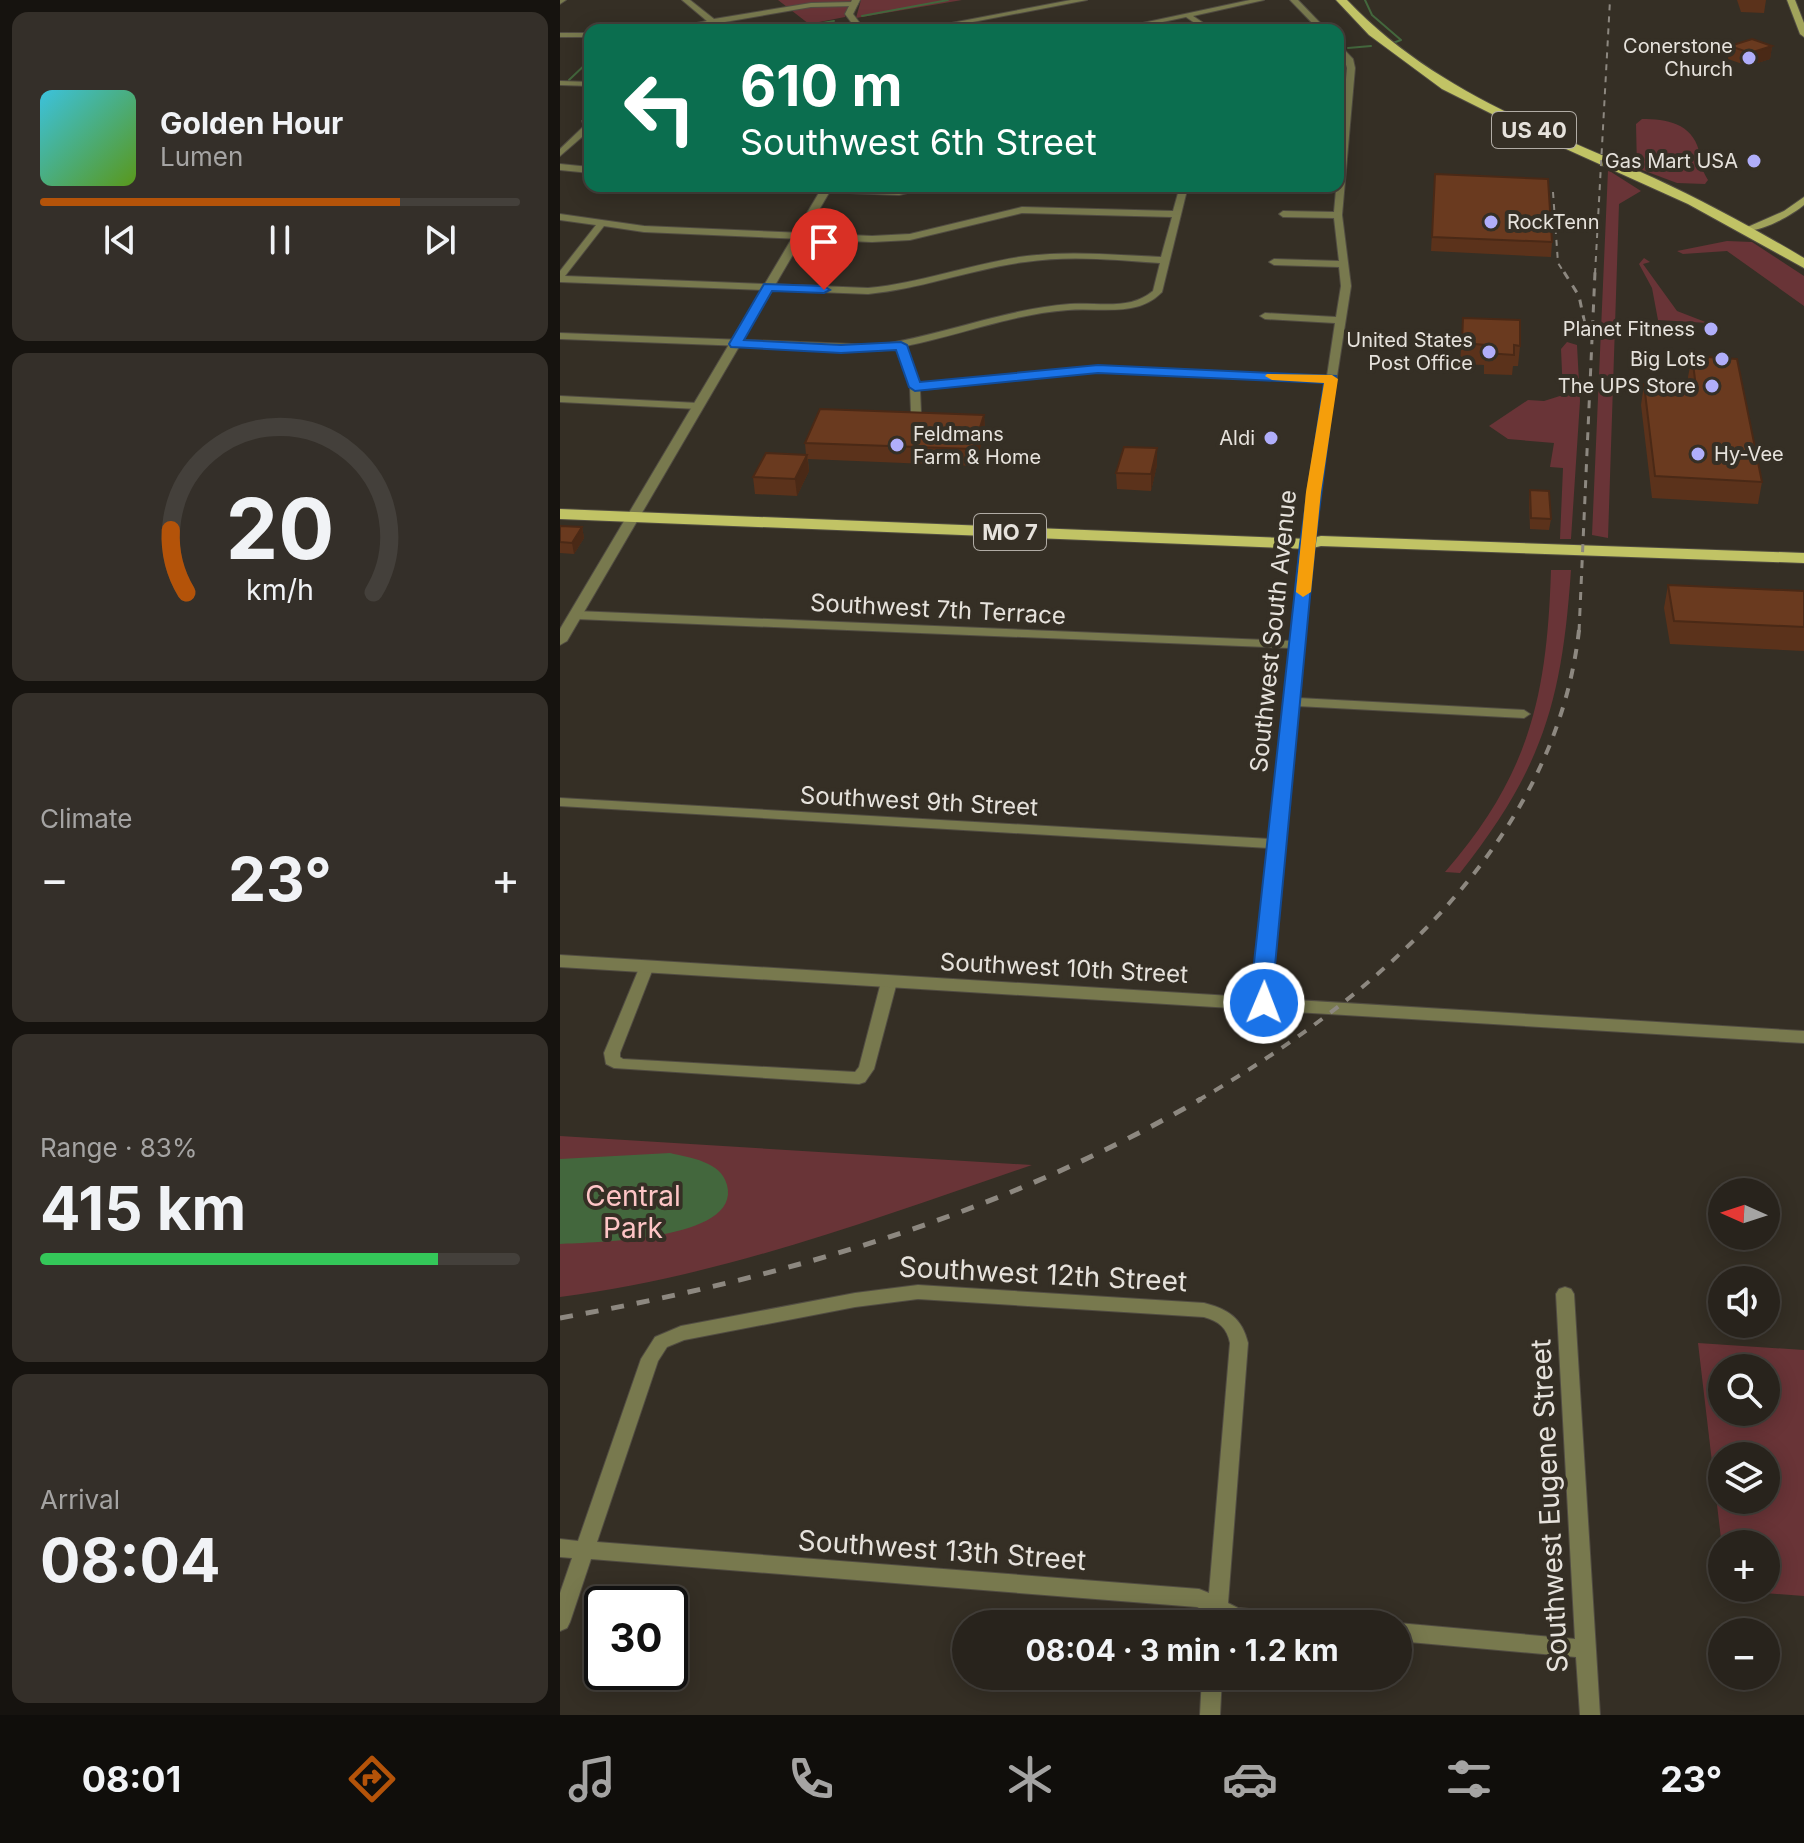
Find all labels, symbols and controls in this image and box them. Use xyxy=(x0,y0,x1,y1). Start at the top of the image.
place label: Conerstone Church xyxy=(1623,34,1733,81)
marker: Conerstone Church xyxy=(1740,49,1758,67)
text: 610 m xyxy=(740,52,903,120)
icon: left xyxy=(608,56,712,160)
text: Golden Hour xyxy=(160,105,343,141)
road number: US 40 xyxy=(1492,112,1576,148)
text: Southwest 6th Street xyxy=(740,120,1097,164)
text: Lumen xyxy=(160,141,243,172)
place label: Gas Mart USA xyxy=(1605,149,1738,173)
marker: Gas Mart USA xyxy=(1745,152,1763,170)
pin xyxy=(790,208,858,290)
place label: RockTenn xyxy=(1507,210,1599,234)
marker: RockTenn xyxy=(1482,213,1500,231)
icon: previous xyxy=(98,218,142,262)
icon: pause xyxy=(258,218,302,262)
icon: next xyxy=(418,218,462,262)
icon: arrive xyxy=(802,220,846,264)
place label: Planet Fitness xyxy=(1563,317,1695,341)
marker: Planet Fitness xyxy=(1702,320,1720,338)
place label: United States Post Office xyxy=(1346,328,1473,375)
marker: United States Post Office xyxy=(1480,343,1498,361)
place label: Big Lots xyxy=(1630,347,1706,371)
marker: Big Lots xyxy=(1713,350,1731,368)
place label: The UPS Store xyxy=(1558,374,1696,398)
marker: The UPS Store xyxy=(1703,377,1721,395)
place label: Feldmans Farm & Home xyxy=(913,422,1041,469)
place label: Aldi xyxy=(1219,426,1255,450)
marker: Aldi xyxy=(1262,429,1280,447)
marker: Feldmans Farm & Home xyxy=(888,436,906,454)
place label: Hy-Vee xyxy=(1714,442,1784,466)
marker: Hy-Vee xyxy=(1689,445,1707,463)
text: 20 xyxy=(226,477,334,578)
street label: Southwest South Avenue xyxy=(1244,488,1302,774)
road number: MO 7 xyxy=(974,514,1046,550)
text: km/h xyxy=(246,572,314,607)
street label: Southwest 7th Terrace xyxy=(809,588,1067,630)
street label: Southwest 9th Street xyxy=(799,780,1039,822)
text: Climate xyxy=(40,803,132,834)
text: 23° xyxy=(228,843,332,915)
text: − xyxy=(40,852,69,906)
text: + xyxy=(491,852,520,906)
street label: Southwest 10th Street xyxy=(939,947,1189,989)
position arrow xyxy=(1222,961,1306,1045)
text: Range · 83% xyxy=(40,1132,197,1163)
text: 415 km xyxy=(40,1172,246,1244)
north arrow xyxy=(1708,1178,1780,1250)
map controls xyxy=(1708,1178,1780,1690)
park label: Central Park xyxy=(585,1179,681,1245)
street label: Southwest 12th Street xyxy=(898,1249,1188,1299)
button: sound xyxy=(1708,1266,1780,1338)
street label: Southwest Eugene Street xyxy=(1523,1338,1575,1674)
button: search xyxy=(1708,1354,1780,1426)
button: layers xyxy=(1708,1442,1780,1514)
text: Arrival xyxy=(40,1484,120,1515)
street label: Southwest 13th Street xyxy=(797,1523,1087,1577)
text: 08:04 xyxy=(40,1524,221,1596)
button: + xyxy=(1708,1530,1780,1602)
speed limit sign: 30 xyxy=(584,1586,688,1690)
button: − xyxy=(1708,1618,1780,1690)
text: 08:04 · 3 min · 1.2 km xyxy=(1025,1632,1339,1668)
icon: directions xyxy=(344,1751,400,1807)
icon: music xyxy=(564,1751,620,1807)
icon: phone xyxy=(783,1751,839,1807)
icon: climate xyxy=(1002,1751,1058,1807)
icon: car xyxy=(1222,1751,1278,1807)
icon: filters xyxy=(1441,1751,1497,1807)
text: 08:01 xyxy=(82,1757,181,1801)
text: 23° xyxy=(1660,1757,1722,1801)

